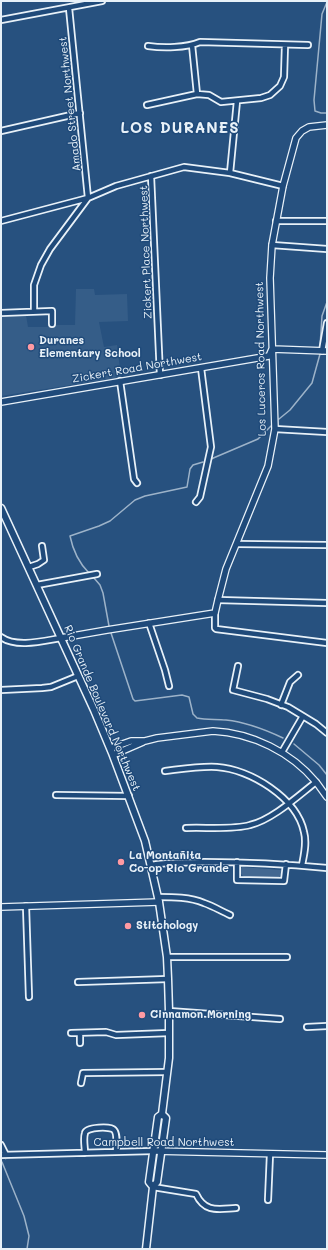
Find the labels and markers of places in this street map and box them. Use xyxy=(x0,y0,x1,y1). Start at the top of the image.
place label: Duranes Elementary School xyxy=(39,334,141,360)
marker: Duranes Elementary School xyxy=(26,342,36,352)
place label: La Montañita Co-op Rio Grande xyxy=(129,849,229,875)
marker: La Montañita Co-op Rio Grande xyxy=(116,857,126,867)
place label: Stitchology xyxy=(136,919,198,933)
marker: Stitchology xyxy=(123,921,133,931)
place label: Cinnamon Morning xyxy=(150,1008,251,1022)
marker: Cinnamon Morning xyxy=(137,1010,147,1020)

